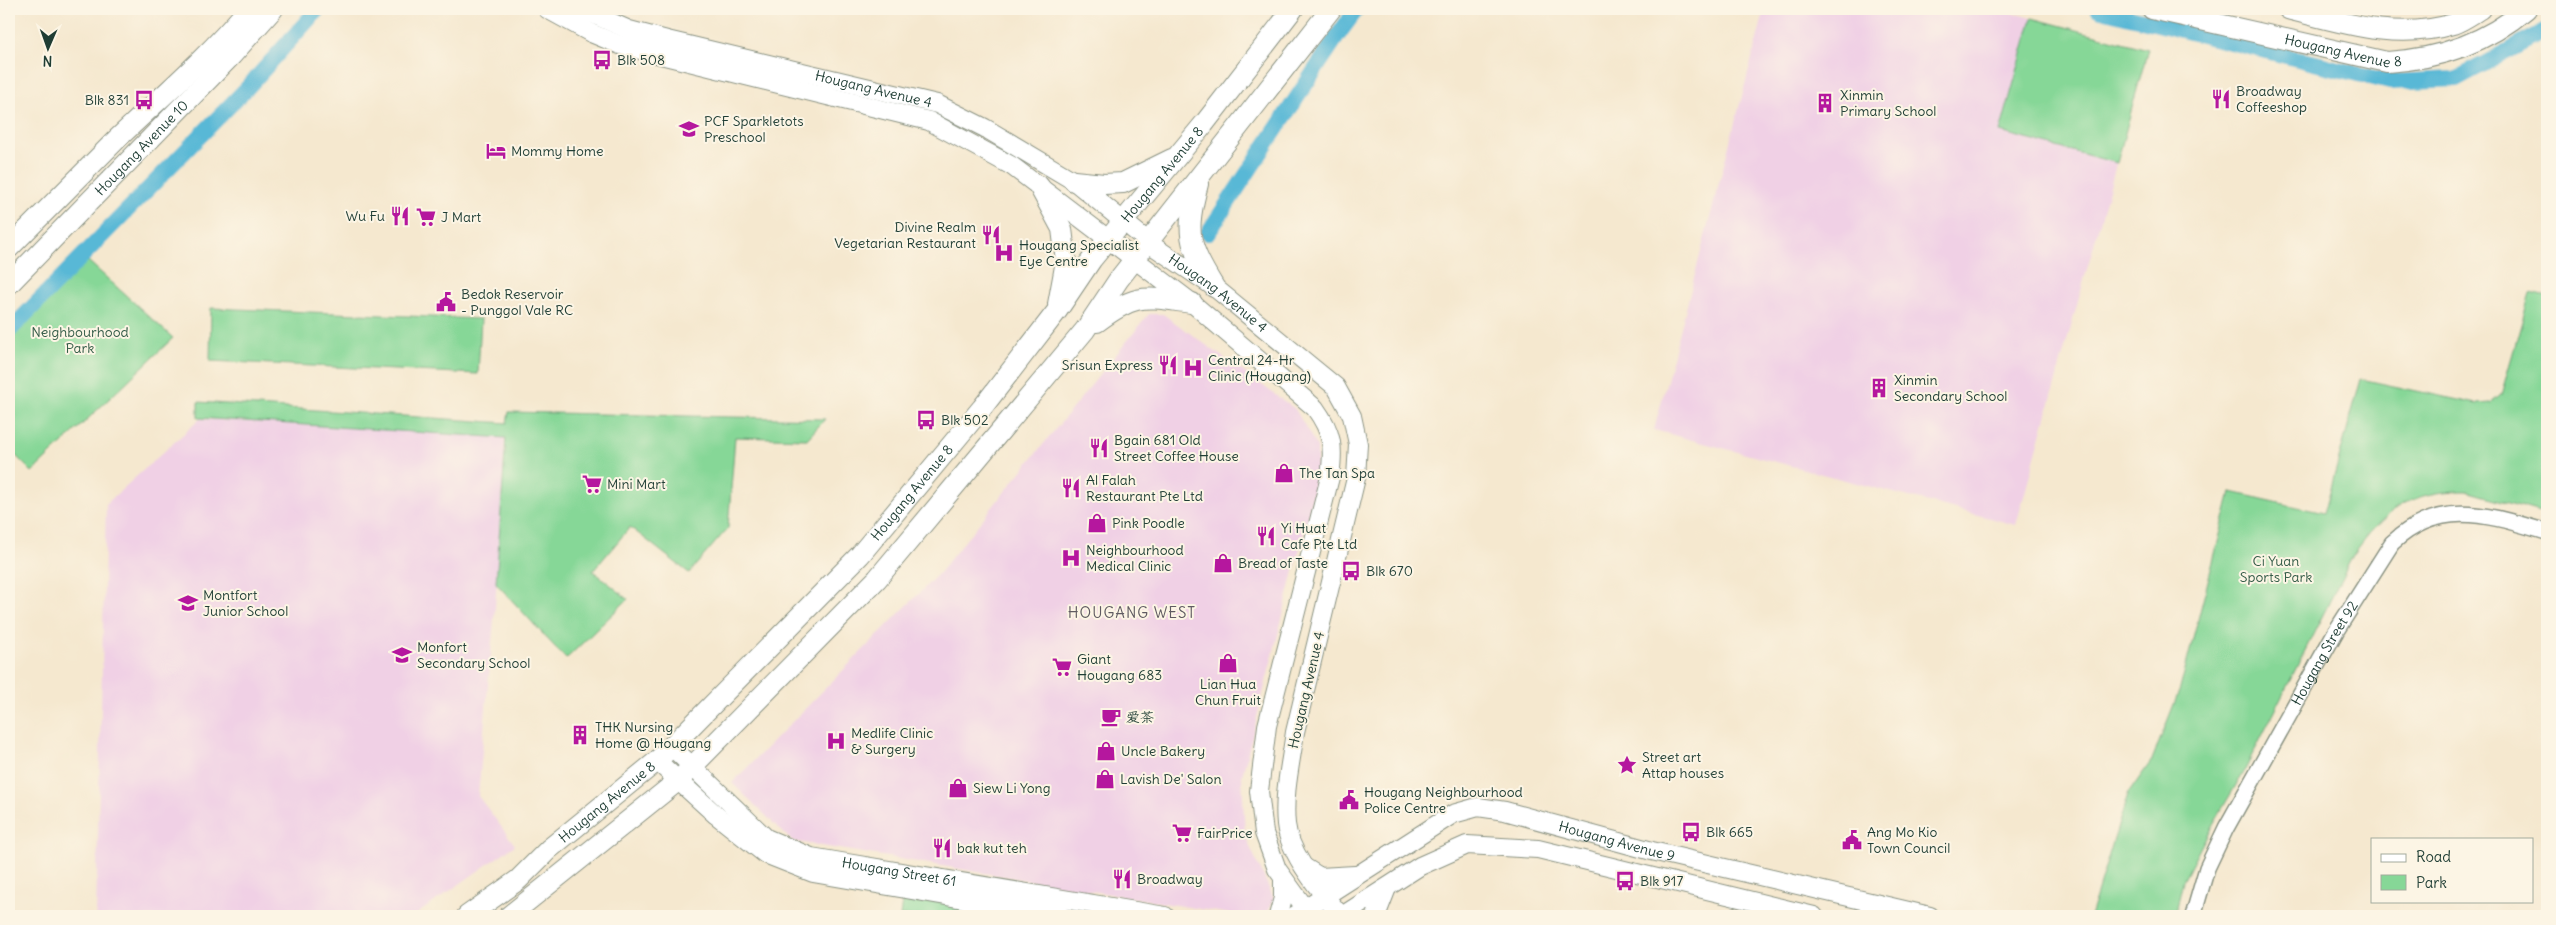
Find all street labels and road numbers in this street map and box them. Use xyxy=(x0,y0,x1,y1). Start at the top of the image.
street label: Hougang Avenue 8 xyxy=(2283,30,2403,72)
street label: Hougang Avenue 4 xyxy=(813,66,934,112)
street label: Hougang Avenue 10 xyxy=(91,96,192,199)
street label: Hougang Avenue 8 xyxy=(1117,123,1207,226)
street label: Hougang Avenue 4 xyxy=(1165,250,1271,336)
street label: Hougang Avenue 8 xyxy=(867,441,957,544)
street label: Hougang Street 92 xyxy=(2287,597,2362,708)
street label: Hougang Avenue 4 xyxy=(1284,630,1328,750)
street label: Hougang Avenue 8 xyxy=(555,757,659,847)
street label: Hougang Avenue 9 xyxy=(1557,817,1677,865)
street label: Hougang Street 61 xyxy=(841,853,958,890)

